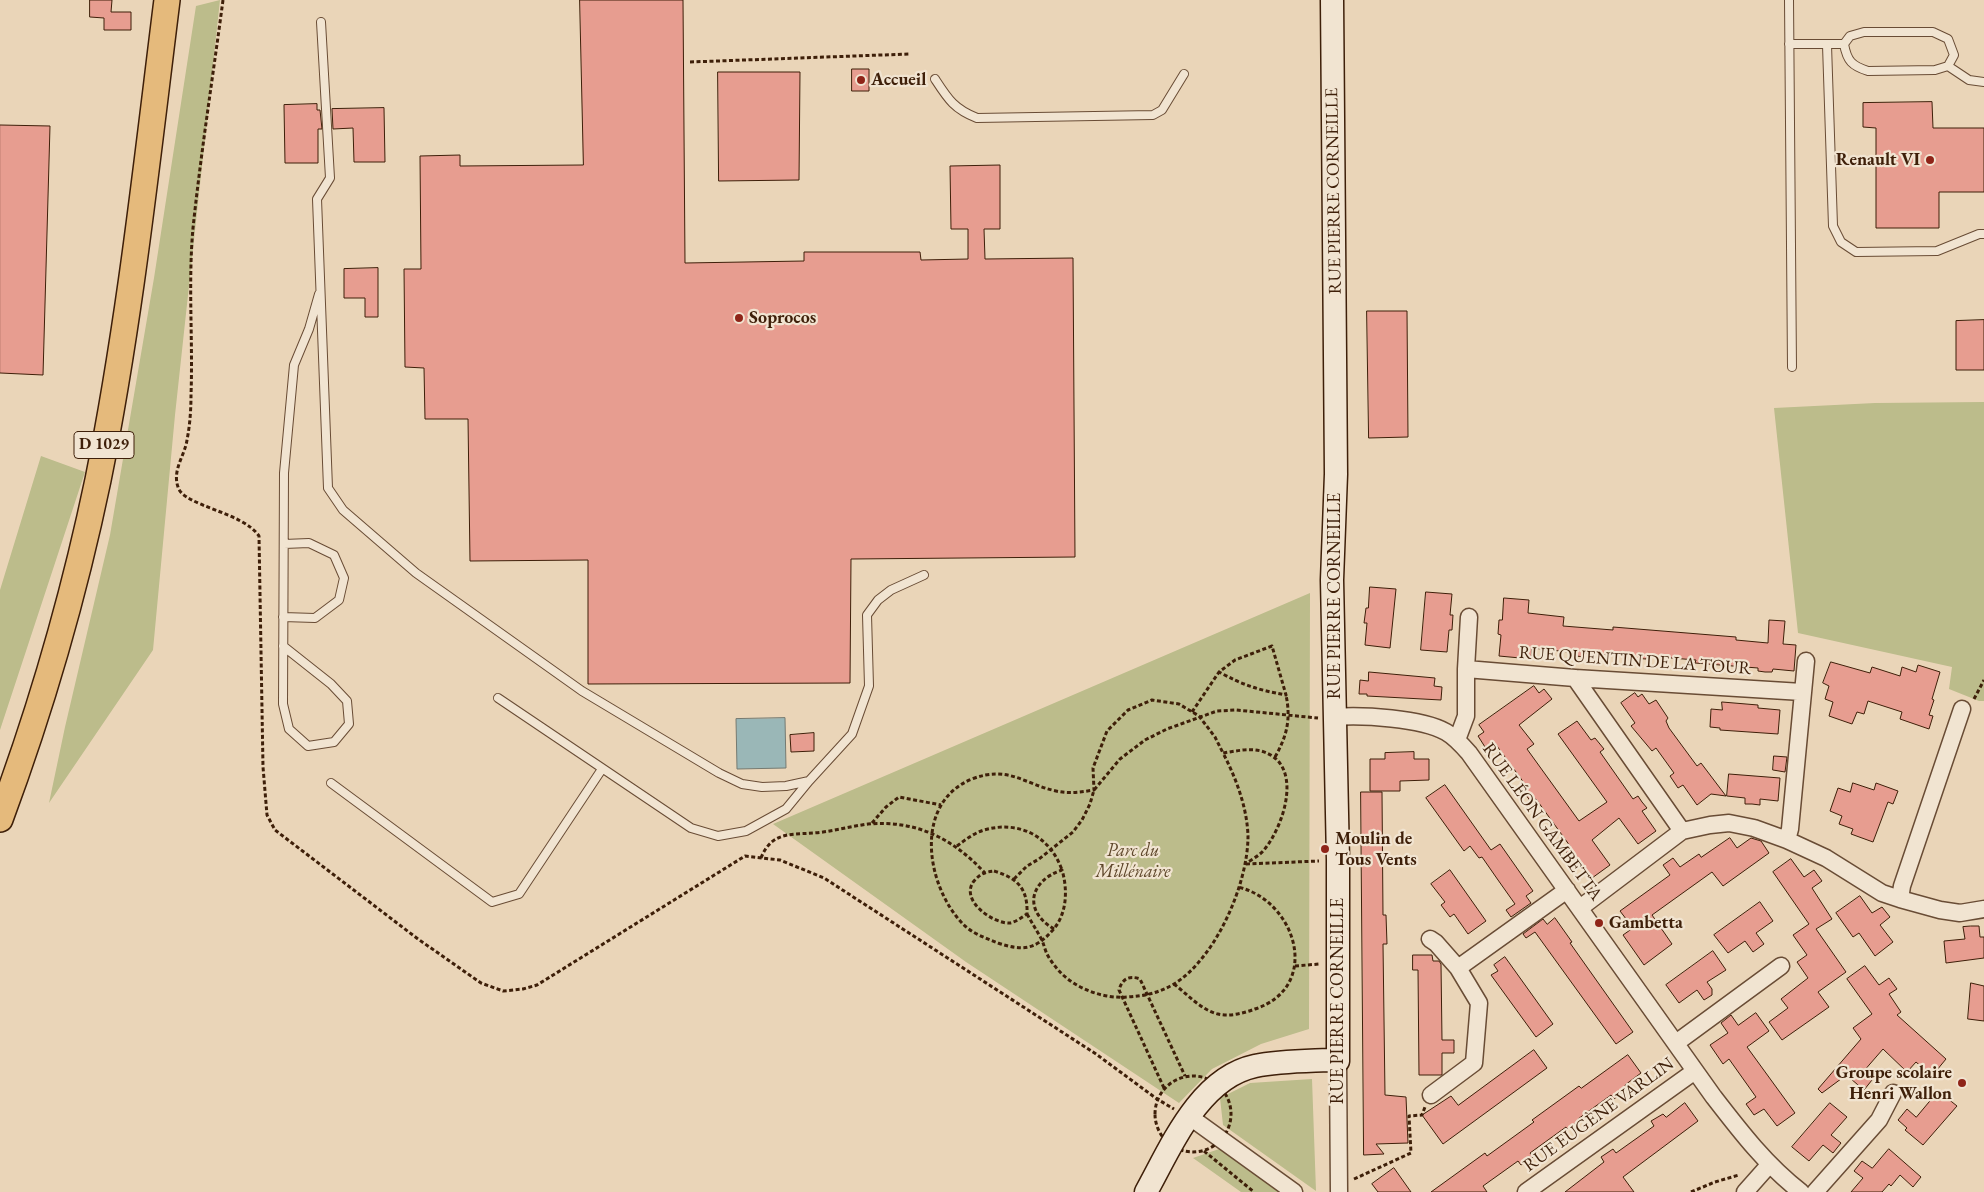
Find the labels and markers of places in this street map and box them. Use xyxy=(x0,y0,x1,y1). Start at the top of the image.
place label: Accueil xyxy=(871,69,926,91)
marker: Accueil xyxy=(855,74,867,86)
place label: Renault VI xyxy=(1836,149,1920,171)
marker: Renault VI xyxy=(1924,154,1936,166)
place label: Soprocos xyxy=(749,307,816,329)
marker: Soprocos xyxy=(733,312,745,324)
place label: Moulin de Tous Vents xyxy=(1335,828,1417,871)
marker: Moulin de Tous Vents xyxy=(1319,843,1331,855)
place label: Gambetta xyxy=(1609,912,1683,934)
marker: Gambetta xyxy=(1593,917,1605,929)
place label: Groupe scolaire Henri Wallon xyxy=(1836,1062,1952,1104)
marker: Groupe scolaire Henri Wallon xyxy=(1956,1077,1968,1089)

